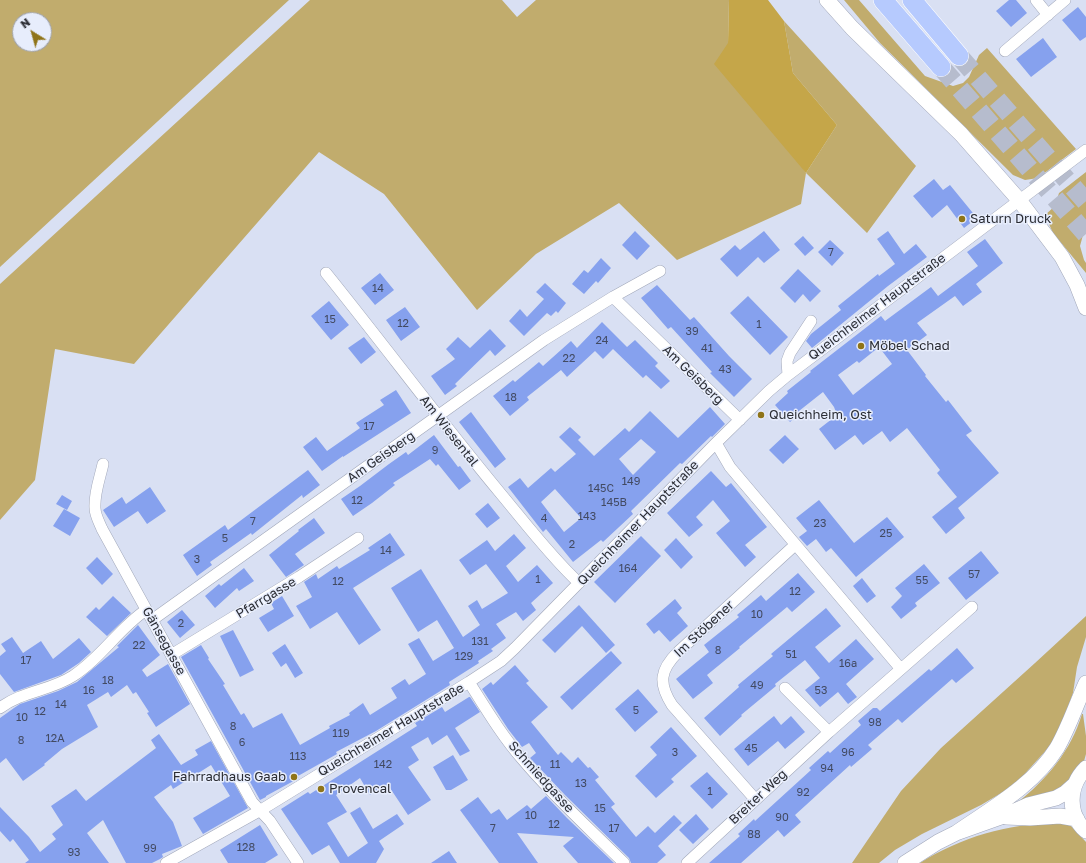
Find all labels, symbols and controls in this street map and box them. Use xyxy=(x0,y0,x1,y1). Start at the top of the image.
north arrow xyxy=(12,12,52,52)
text: N xyxy=(18,15,32,31)
place label: Saturn Druck xyxy=(970,211,1051,227)
marker: Saturn Druck xyxy=(957,214,967,224)
house number: 7 xyxy=(828,246,834,260)
street label: Queichheimer Hauptstraße xyxy=(805,250,949,364)
house number: 14 xyxy=(372,282,384,296)
house number: 15 xyxy=(324,313,336,327)
house number: 12 xyxy=(397,317,409,331)
house number: 1 xyxy=(756,318,762,332)
house number: 39 xyxy=(685,325,699,339)
house number: 24 xyxy=(595,334,609,348)
place label: Möbel Schad xyxy=(869,338,950,354)
marker: Möbel Schad xyxy=(856,341,866,351)
street label: Am Geisberg xyxy=(659,342,727,408)
house number: 41 xyxy=(701,342,713,356)
house number: 22 xyxy=(563,352,575,366)
house number: 43 xyxy=(718,363,732,377)
house number: 18 xyxy=(505,391,517,405)
street label: Am Wiesental xyxy=(416,392,482,470)
place label: Queichheim, Ost xyxy=(769,407,872,423)
marker: Queichheim, Ost xyxy=(756,410,766,420)
house number: 17 xyxy=(363,420,375,434)
street label: Am Geisberg xyxy=(344,428,418,486)
house number: 9 xyxy=(432,444,438,458)
street label: Queichheimer Hauptstraße xyxy=(574,457,702,589)
house number: 149 xyxy=(622,475,640,489)
house number: 145C xyxy=(588,482,614,496)
house number: 12 xyxy=(351,494,363,508)
house number: 145B xyxy=(601,496,627,510)
house number: 143 xyxy=(578,510,596,524)
house number: 4 xyxy=(541,512,547,526)
house number: 7 xyxy=(250,515,256,529)
house number: 23 xyxy=(814,517,826,531)
house number: 25 xyxy=(880,527,892,541)
house number: 5 xyxy=(222,532,228,546)
house number: 2 xyxy=(569,538,575,552)
house number: 14 xyxy=(380,544,392,558)
house number: 3 xyxy=(194,553,200,567)
house number: 164 xyxy=(619,562,637,576)
house number: 57 xyxy=(968,568,980,582)
house number: 1 xyxy=(535,573,541,587)
street label: Pfarrgasse xyxy=(233,574,299,622)
house number: 55 xyxy=(916,574,928,588)
house number: 12 xyxy=(332,575,344,589)
house number: 12 xyxy=(789,585,801,599)
street label: Im Stöbener xyxy=(671,597,737,661)
street label: Gänsegasse xyxy=(139,604,189,678)
house number: 10 xyxy=(751,608,763,622)
house number: 2 xyxy=(178,617,184,631)
house number: 131 xyxy=(471,635,489,649)
house number: 22 xyxy=(133,639,145,653)
house number: 8 xyxy=(715,644,721,658)
house number: 51 xyxy=(785,648,797,662)
house number: 129 xyxy=(455,650,473,664)
house number: 17 xyxy=(20,654,32,668)
house number: 16a xyxy=(839,657,857,671)
house number: 18 xyxy=(102,674,114,688)
house number: 49 xyxy=(750,679,764,693)
street label: Queichheimer Hauptstraße xyxy=(315,680,467,780)
house number: 16 xyxy=(83,684,95,698)
house number: 53 xyxy=(815,684,827,698)
house number: 14 xyxy=(55,698,67,712)
house number: 5 xyxy=(633,704,639,718)
house number: 12 xyxy=(34,705,46,719)
house number: 10 xyxy=(16,711,28,725)
house number: 98 xyxy=(868,716,882,730)
house number: 8 xyxy=(230,720,236,734)
house number: 119 xyxy=(332,727,350,741)
house number: 12A xyxy=(45,732,65,746)
house number: 8 xyxy=(18,734,24,748)
house number: 6 xyxy=(239,736,245,750)
street label: Schmiedgasse xyxy=(505,738,577,816)
house number: 45 xyxy=(744,742,758,756)
house number: 3 xyxy=(672,746,678,760)
house number: 96 xyxy=(841,746,855,760)
house number: 113 xyxy=(289,750,307,764)
house number: 142 xyxy=(374,758,392,772)
house number: 11 xyxy=(550,758,560,772)
house number: 94 xyxy=(820,762,834,776)
street label: Breiter Weg xyxy=(726,766,790,828)
place label: Fahrradhaus Gaab xyxy=(173,769,286,785)
marker: Fahrradhaus Gaab xyxy=(289,772,299,782)
house number: 13 xyxy=(575,777,587,791)
place label: Provencal xyxy=(329,781,391,797)
marker: Provencal xyxy=(316,784,326,794)
house number: 1 xyxy=(707,785,713,799)
house number: 92 xyxy=(796,786,810,800)
house number: 15 xyxy=(594,802,606,816)
house number: 10 xyxy=(525,809,537,823)
house number: 90 xyxy=(775,811,789,825)
house number: 12 xyxy=(548,818,560,832)
house number: 7 xyxy=(490,822,496,836)
house number: 17 xyxy=(608,822,620,836)
house number: 88 xyxy=(747,828,761,842)
house number: 128 xyxy=(237,841,255,855)
house number: 99 xyxy=(143,842,157,856)
house number: 93 xyxy=(67,846,81,860)

